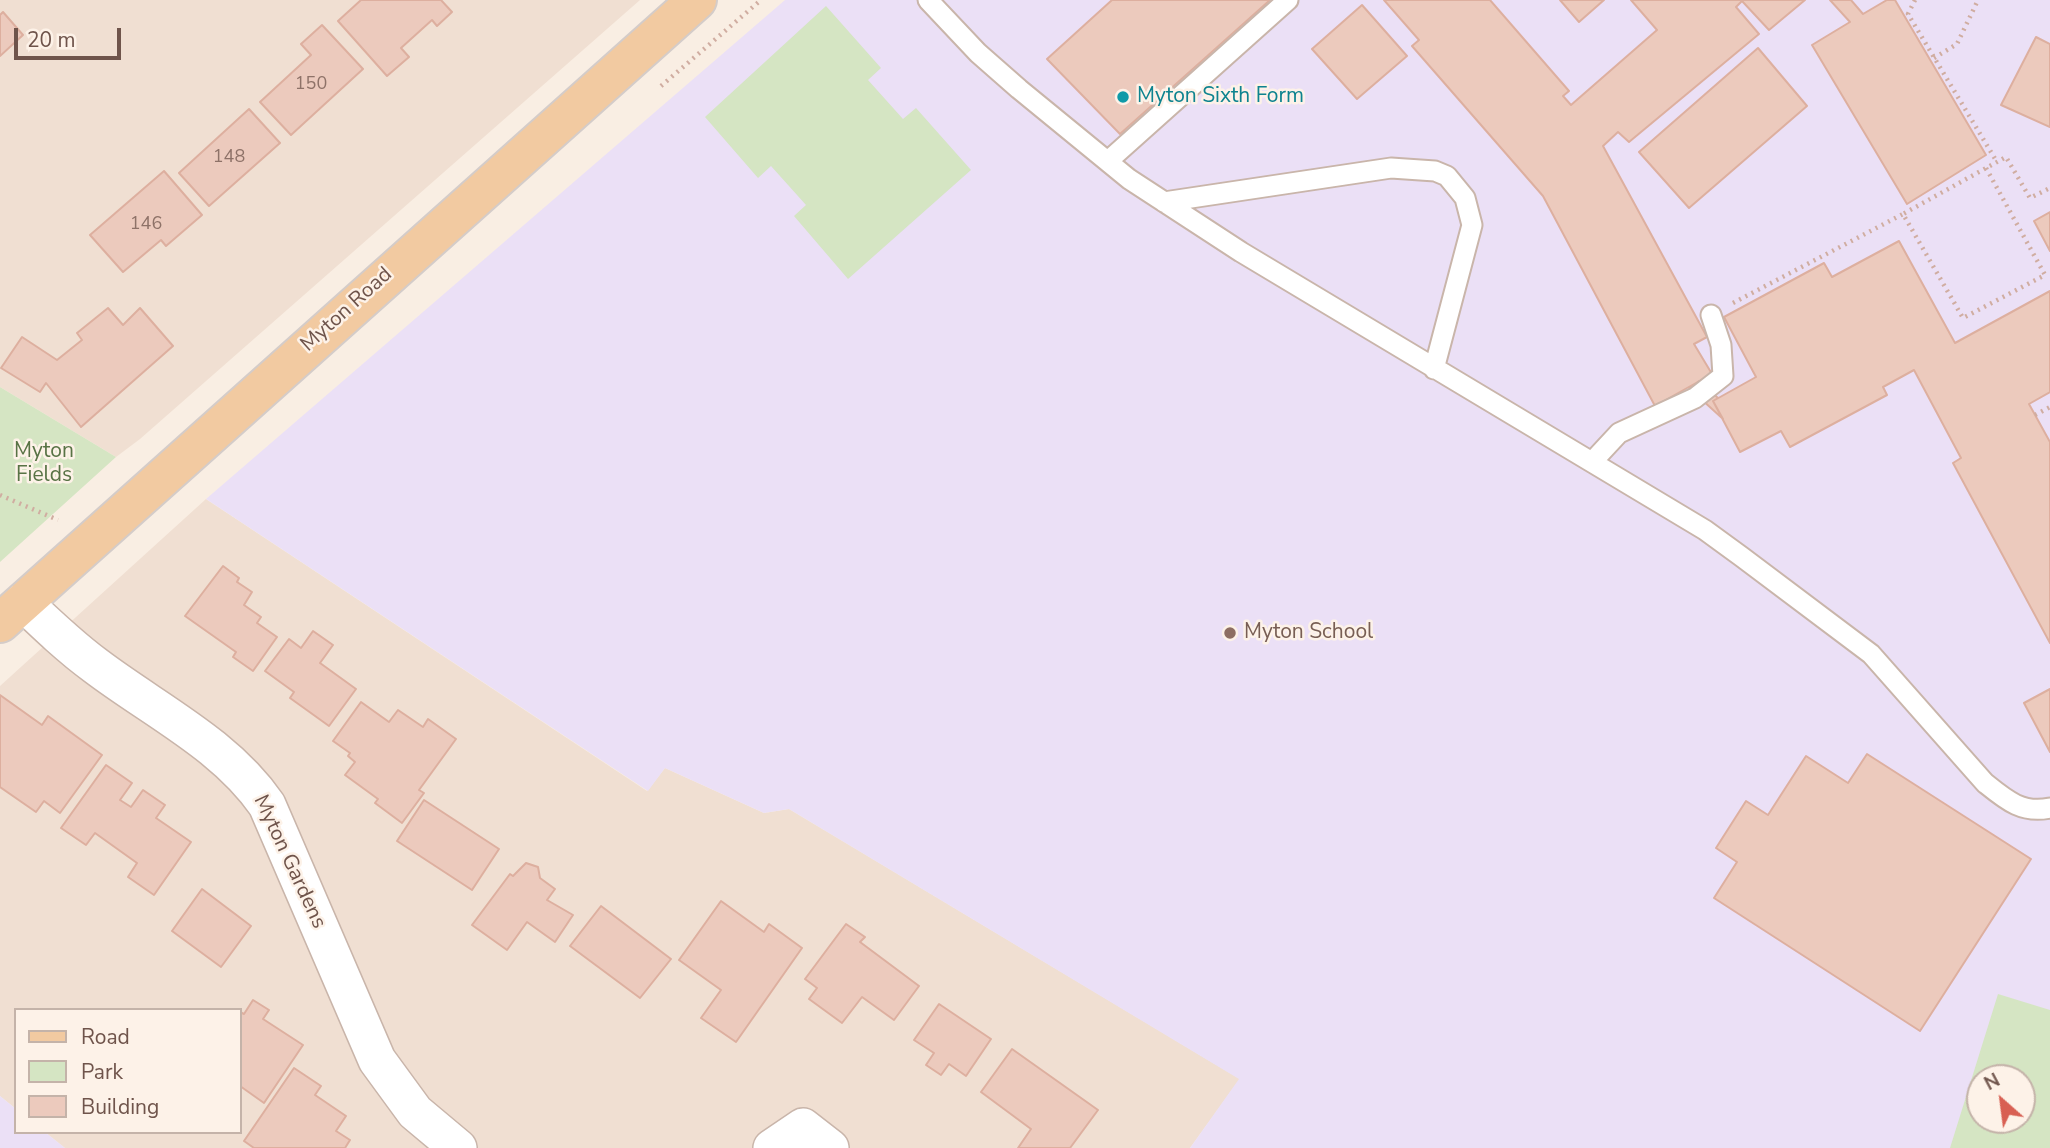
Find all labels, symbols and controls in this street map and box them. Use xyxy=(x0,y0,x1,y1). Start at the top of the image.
scale bar xyxy=(18,14,124,58)
text: 20 m xyxy=(27,26,76,54)
house number: 150 xyxy=(295,74,327,96)
place label: Myton Sixth Form xyxy=(1137,84,1304,110)
marker: Myton Sixth Form xyxy=(1115,89,1131,105)
house number: 148 xyxy=(213,147,245,169)
house number: 146 xyxy=(130,214,162,236)
street label: Myton Road xyxy=(296,262,398,358)
park label: Myton Fields xyxy=(14,439,74,489)
place label: Myton School xyxy=(1244,620,1373,646)
marker: Myton School xyxy=(1222,625,1238,641)
street label: Myton Gardens xyxy=(247,791,331,933)
legend xyxy=(14,1008,242,1134)
text: Road xyxy=(81,1023,130,1051)
text: Park xyxy=(81,1058,123,1086)
north arrow xyxy=(1966,1064,2036,1134)
text: N xyxy=(1980,1067,2004,1097)
text: Building xyxy=(81,1093,159,1121)

